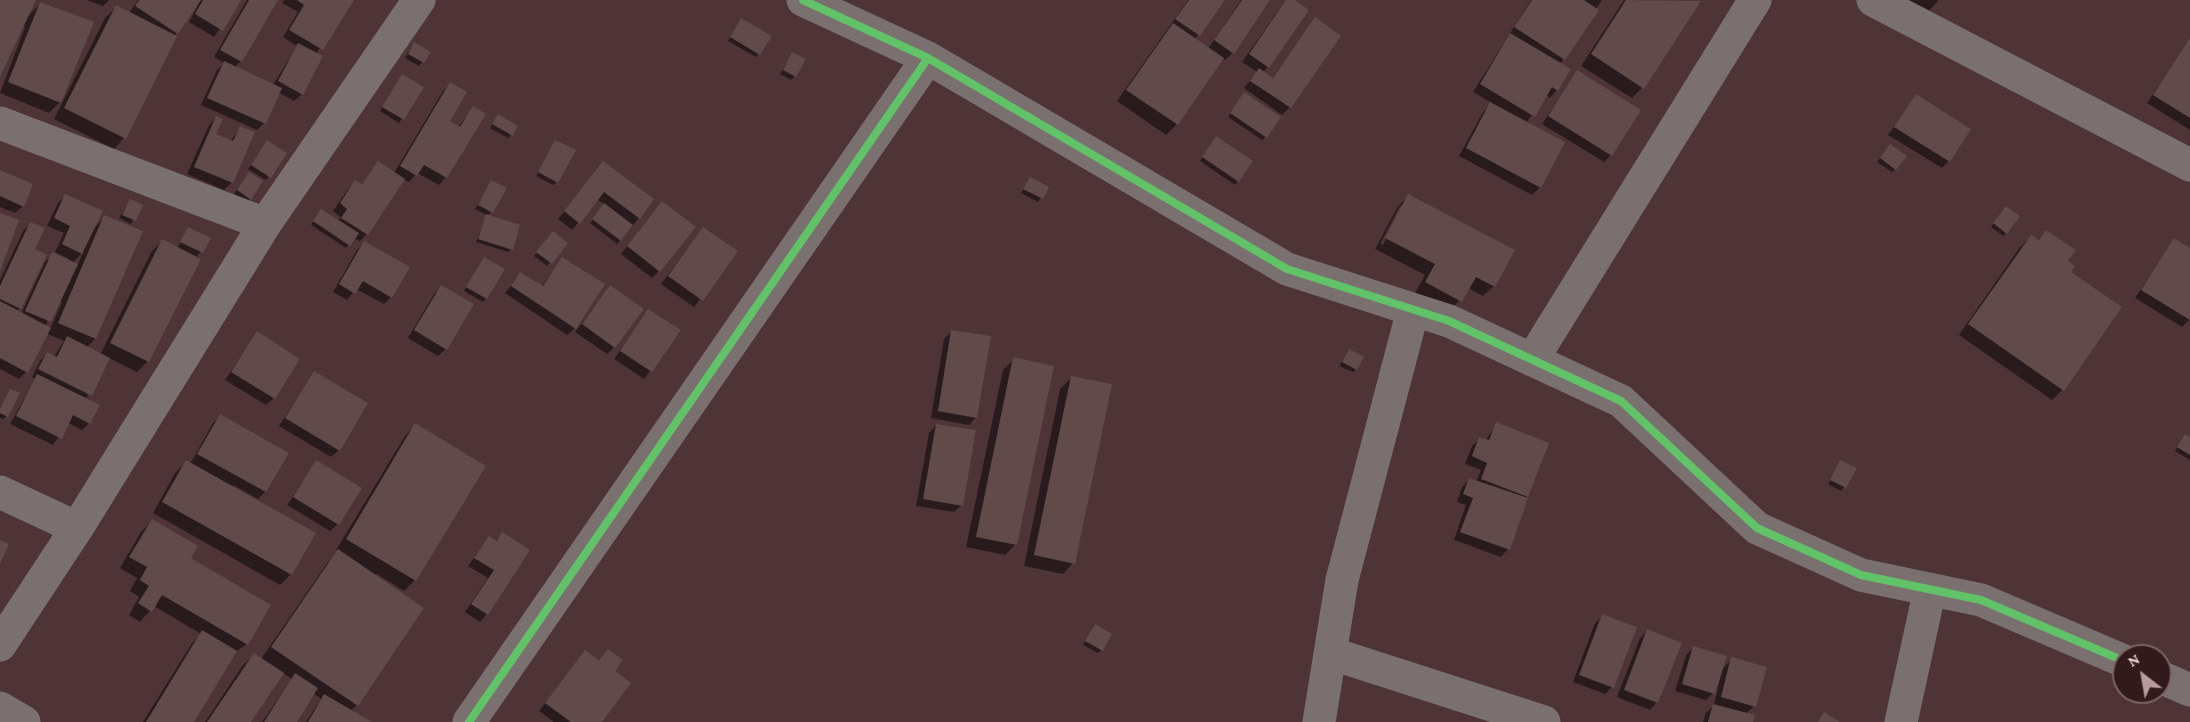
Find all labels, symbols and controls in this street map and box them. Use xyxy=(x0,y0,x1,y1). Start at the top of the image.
north arrow xyxy=(2112,644,2172,704)
text: N xyxy=(2124,650,2143,670)

